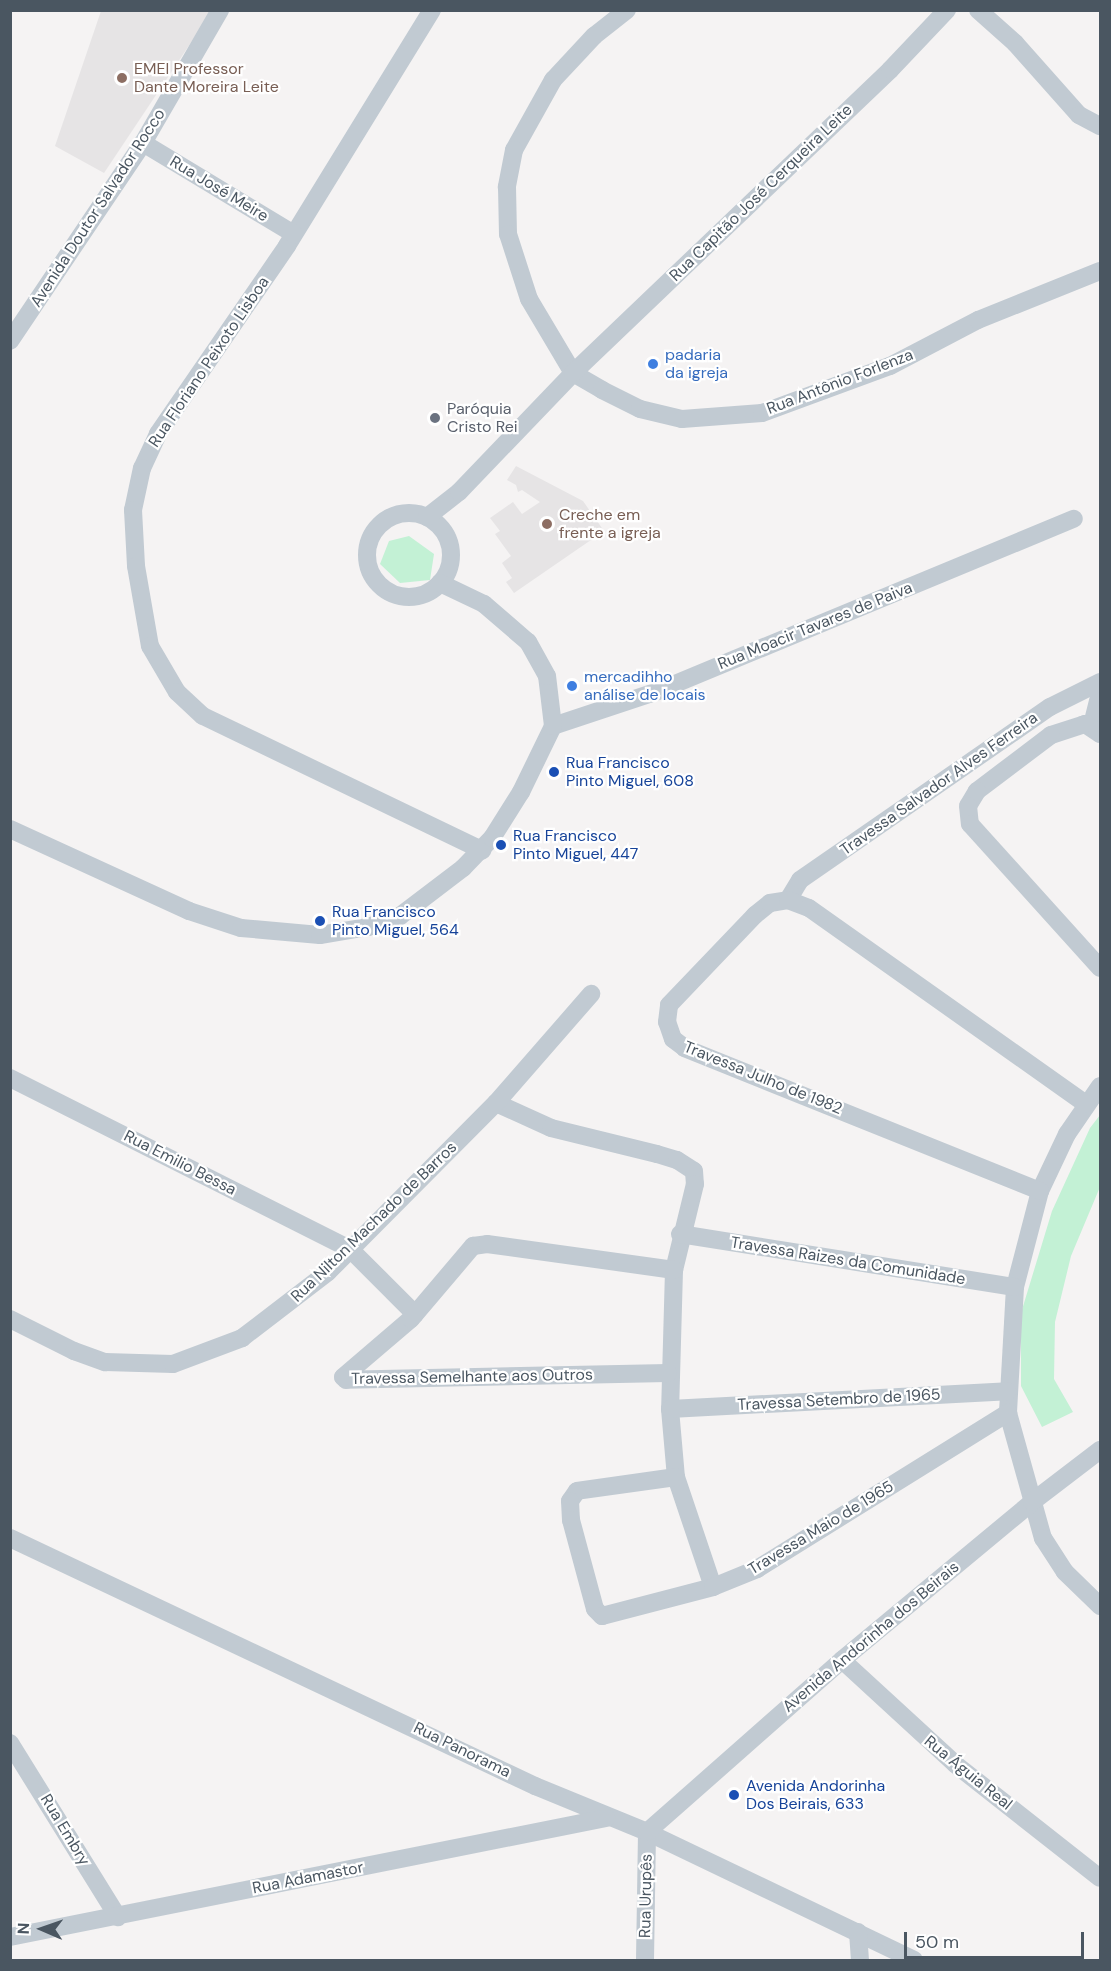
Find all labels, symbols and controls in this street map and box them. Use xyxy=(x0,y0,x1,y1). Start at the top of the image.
place label: EMEI Professor Dante Moreira Leite xyxy=(134,59,279,97)
marker: EMEI Professor Dante Moreira Leite xyxy=(115,71,129,85)
street label: Rua Capitão José Cerqueira Leite xyxy=(666,100,856,286)
street label: Avenida Doutor Salvador Rocco xyxy=(27,105,169,311)
street label: Rua José Meire xyxy=(166,152,272,226)
street label: Rua Floriano Peixoto Lisboa xyxy=(145,273,273,451)
place label: padaria da igreja xyxy=(665,345,728,383)
street label: Rua Antônio Forlenza xyxy=(764,345,916,419)
marker: padaria da igreja xyxy=(646,357,660,371)
place label: Paróquia Cristo Rei xyxy=(447,399,518,437)
marker: Paróquia Cristo Rei xyxy=(428,411,442,425)
place label: Creche em frente a igreja xyxy=(559,505,661,543)
marker: Creche em frente a igreja xyxy=(540,517,554,531)
street label: Rua Moacir Tavares de Paiva xyxy=(715,578,915,674)
place label: mercadihho análise de locais xyxy=(584,667,706,705)
marker: mercadihho análise de locais xyxy=(565,679,579,693)
street label: Travessa Salvador Alves Ferreira xyxy=(837,708,1041,860)
place label: Rua Francisco Pinto Miguel, 608 xyxy=(566,753,694,791)
marker: Rua Francisco Pinto Miguel, 608 xyxy=(547,765,561,779)
place label: Rua Francisco Pinto Miguel, 447 xyxy=(513,826,638,864)
marker: Rua Francisco Pinto Miguel, 447 xyxy=(494,838,508,852)
place label: Rua Francisco Pinto Miguel, 564 xyxy=(332,902,459,940)
marker: Rua Francisco Pinto Miguel, 564 xyxy=(313,914,327,928)
street label: Travessa Julho de 1982 xyxy=(681,1037,845,1119)
street label: Rua Emilio Bessa xyxy=(121,1126,239,1200)
street label: Rua Nilton Machado de Barros xyxy=(287,1138,461,1306)
street label: Travessa Raizes da Comunidade xyxy=(729,1233,967,1289)
street label: Travessa Semelhante aos Outros xyxy=(351,1365,593,1389)
street label: Travessa Setembro de 1965 xyxy=(737,1385,941,1415)
street label: Travessa Maio de 1965 xyxy=(745,1477,897,1579)
street label: Avenida Andorinha dos Beirais xyxy=(779,1558,963,1716)
street label: Rua Panorama xyxy=(410,1718,514,1782)
street label: Rua Águia Real xyxy=(920,1732,1016,1814)
place label: Avenida Andorinha Dos Beirais, 633 xyxy=(746,1776,885,1814)
marker: Avenida Andorinha Dos Beirais, 633 xyxy=(727,1788,741,1802)
street label: Rua Embry xyxy=(36,1791,94,1869)
street label: Rua Urupês xyxy=(636,1854,656,1938)
street label: Rua Adamastor xyxy=(251,1858,365,1898)
north arrow xyxy=(12,1899,72,1959)
scale bar xyxy=(907,1920,1087,1958)
text: N xyxy=(13,1922,34,1935)
text: 50 m xyxy=(915,1930,959,1954)

